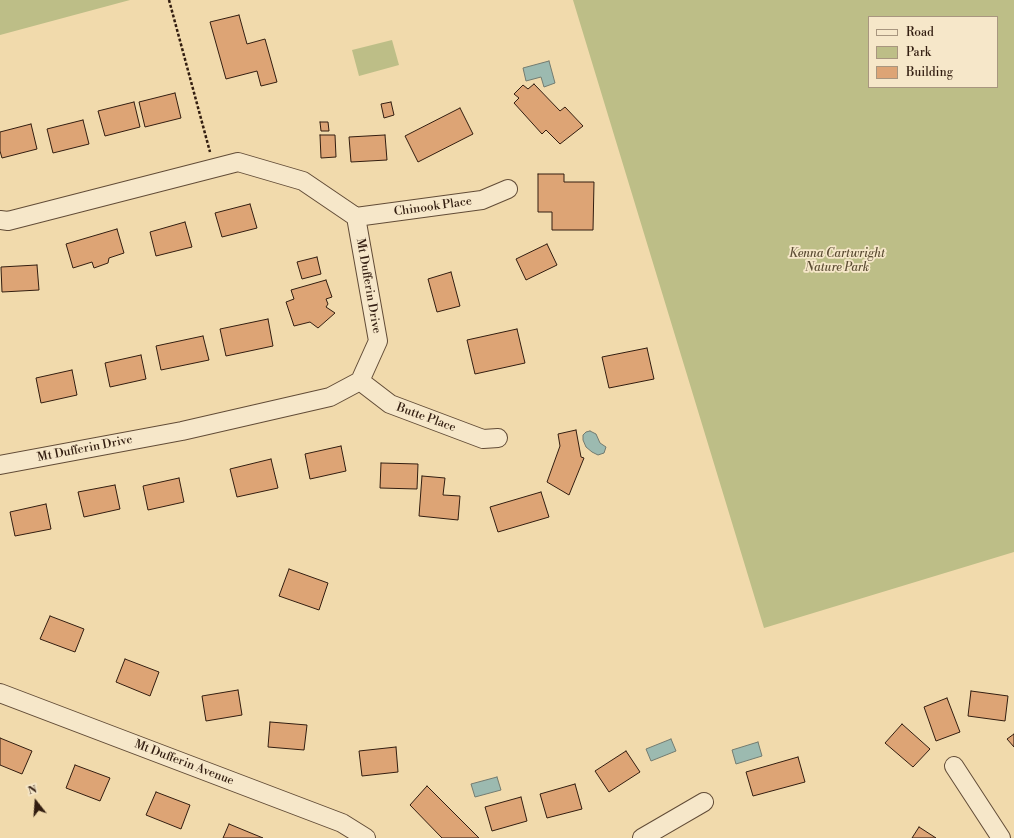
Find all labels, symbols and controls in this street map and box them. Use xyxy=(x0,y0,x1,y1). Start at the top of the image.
legend xyxy=(868,16,998,88)
text: Road xyxy=(906,25,934,40)
text: Park xyxy=(906,45,931,60)
text: Building xyxy=(906,65,953,80)
street label: Chinook Place xyxy=(393,194,473,220)
street label: Mt Dufferin Drive xyxy=(353,237,383,335)
park label: Kenna Cartwright Nature Park xyxy=(789,247,885,275)
street label: Butte Place xyxy=(394,401,458,435)
street label: Mt Dufferin Drive xyxy=(36,433,134,465)
street label: Mt Dufferin Avenue xyxy=(132,737,236,789)
north arrow xyxy=(16,782,56,822)
text: N xyxy=(26,783,39,798)

